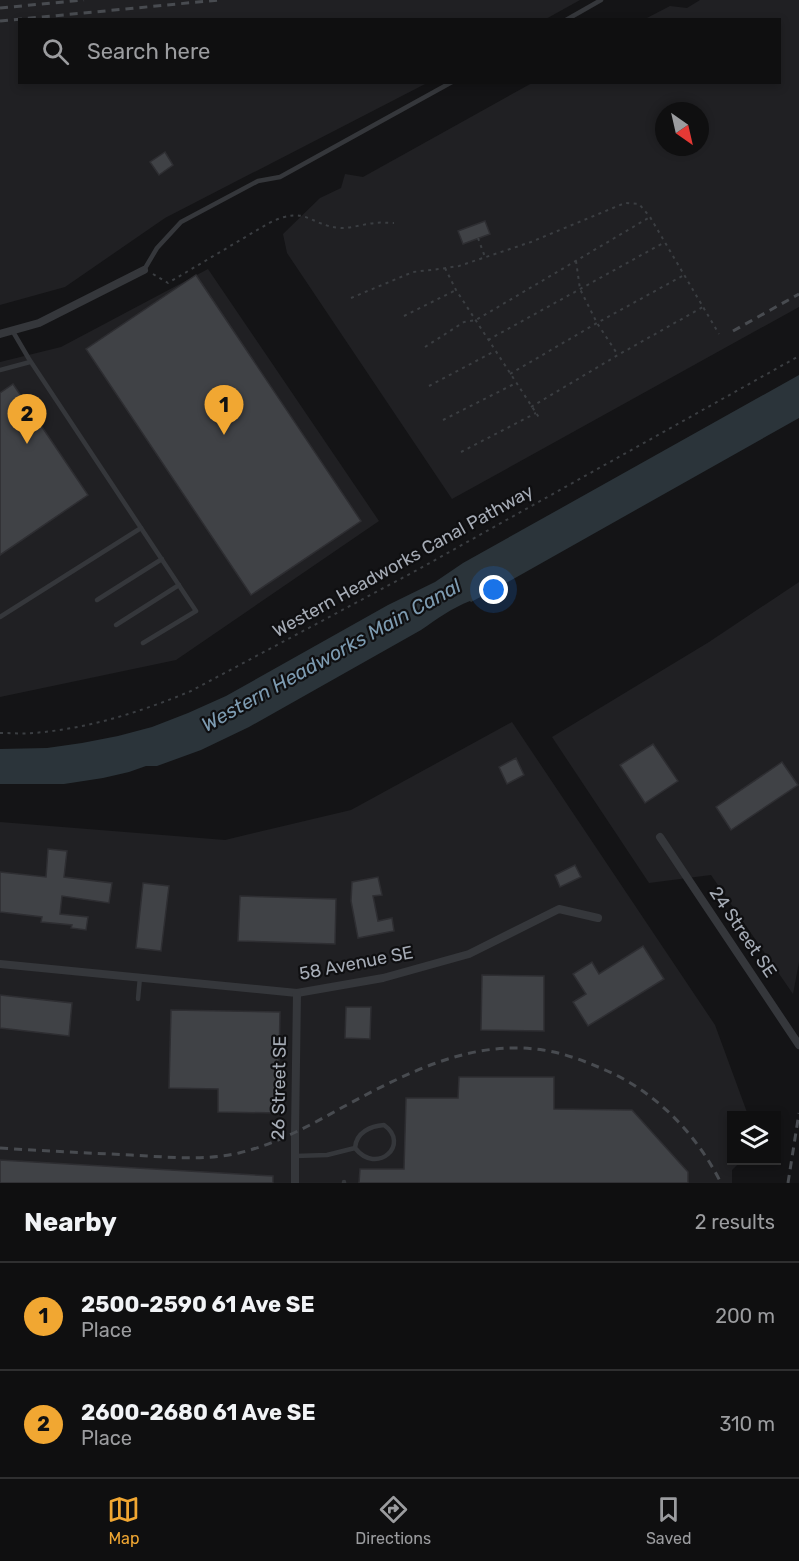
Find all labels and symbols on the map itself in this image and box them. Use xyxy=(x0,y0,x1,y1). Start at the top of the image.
north arrow xyxy=(655,102,709,156)
pin: 1 xyxy=(204,386,244,435)
pin: 2 xyxy=(8,394,46,444)
street label: Western Headworks Canal Pathway xyxy=(269,480,537,642)
water label: Western Headworks Main Canal xyxy=(197,573,466,737)
your location xyxy=(479,575,508,604)
street label: 24 Street SE xyxy=(705,883,781,981)
street label: 58 Avenue SE xyxy=(297,941,415,985)
street label: 26 Street SE xyxy=(267,1036,291,1140)

